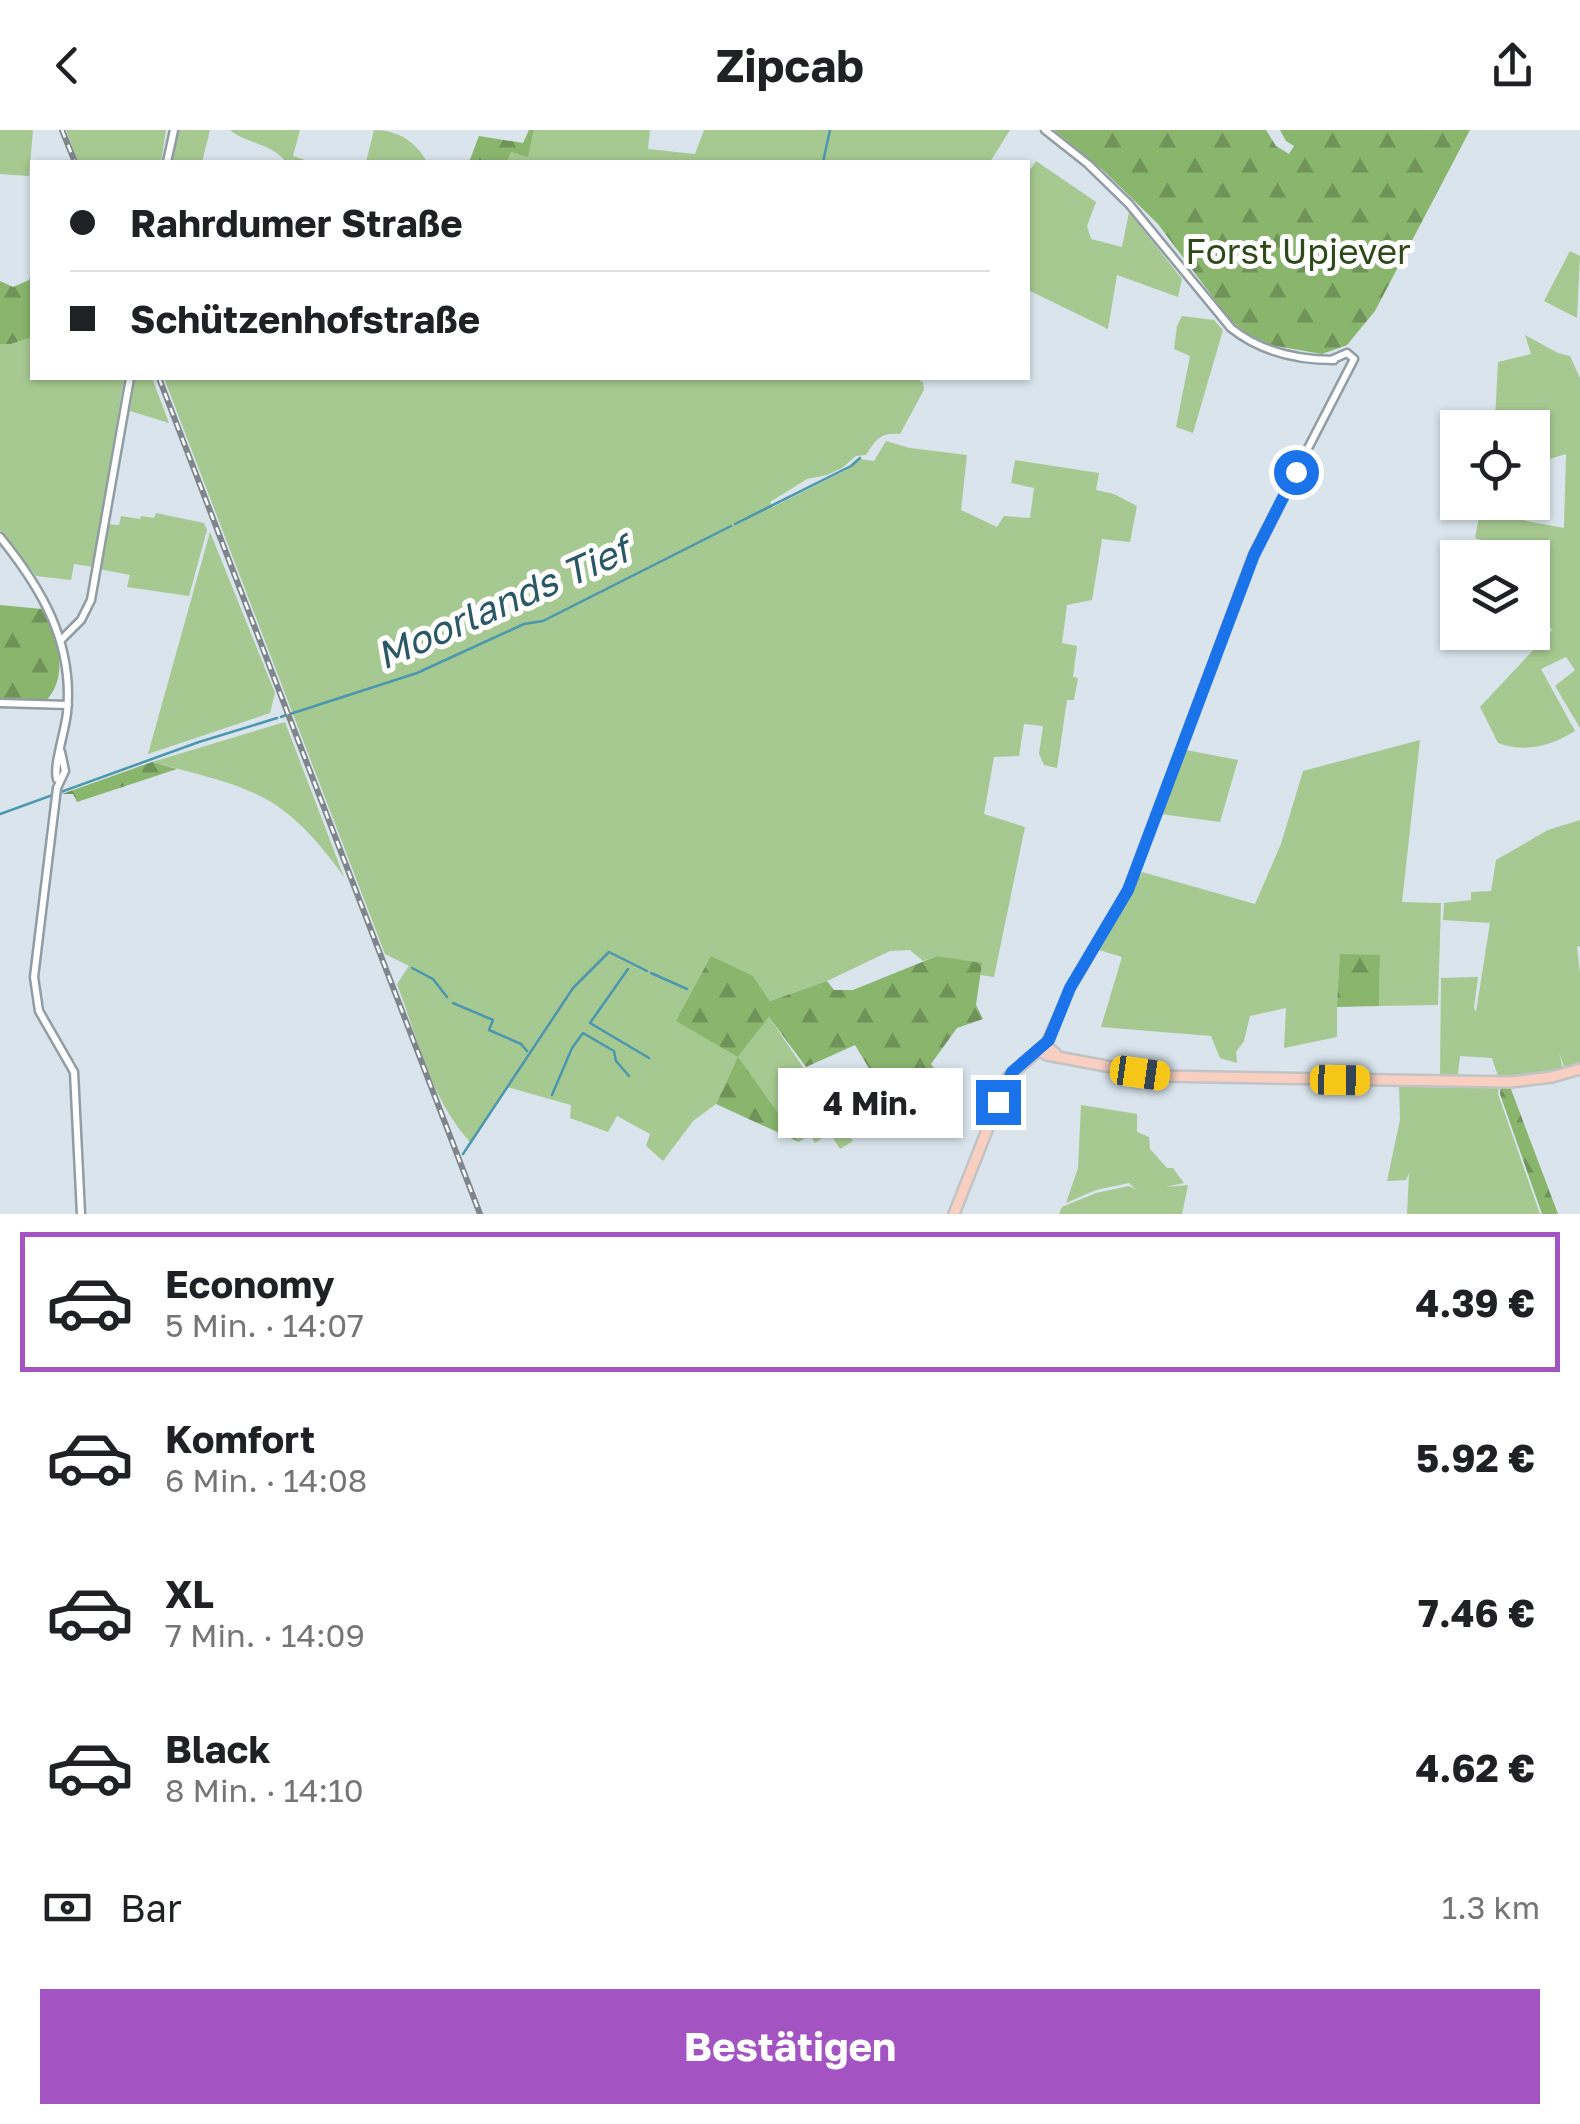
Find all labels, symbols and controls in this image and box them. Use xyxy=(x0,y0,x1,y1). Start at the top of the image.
icon: back xyxy=(40,38,95,93)
text: Zipcab xyxy=(716,38,864,92)
icon: share xyxy=(1485,38,1540,93)
text: Rahrdumer Straße xyxy=(130,200,463,245)
park label: Forst Upjever xyxy=(1185,230,1411,272)
text: Schützenhofstraße xyxy=(130,296,480,341)
map controls xyxy=(1440,410,1550,650)
button: locate xyxy=(1440,410,1550,520)
route start xyxy=(1274,450,1319,495)
water label: Moorlands Tief xyxy=(369,523,642,678)
button: layers xyxy=(1440,540,1550,650)
car xyxy=(1108,1054,1172,1092)
car xyxy=(1310,1064,1370,1096)
callout: 4 Min. xyxy=(778,1067,963,1137)
route end xyxy=(976,1080,1021,1125)
text: 4 Min. xyxy=(823,1084,918,1122)
icon: car xyxy=(45,1257,135,1347)
text: Economy xyxy=(165,1261,334,1306)
text: 4.39 € xyxy=(1415,1280,1535,1325)
text: 5 Min. · 14:07 xyxy=(165,1306,364,1344)
icon: car xyxy=(45,1412,135,1502)
text: Komfort xyxy=(165,1416,315,1461)
text: 5.92 € xyxy=(1416,1435,1535,1480)
text: 6 Min. · 14:08 xyxy=(165,1461,367,1499)
icon: car xyxy=(45,1567,135,1657)
text: XL xyxy=(165,1571,214,1616)
text: 7.46 € xyxy=(1418,1590,1535,1635)
text: 7 Min. · 14:09 xyxy=(165,1616,365,1654)
icon: car xyxy=(45,1722,135,1812)
text: Black xyxy=(165,1726,270,1771)
text: 4.62 € xyxy=(1415,1745,1535,1790)
text: 8 Min. · 14:10 xyxy=(165,1771,364,1809)
icon: cash xyxy=(40,1880,95,1935)
text: Bar xyxy=(120,1885,182,1930)
text: 1.3 km xyxy=(1442,1888,1540,1926)
button: Bestätigen xyxy=(40,1989,1540,2104)

